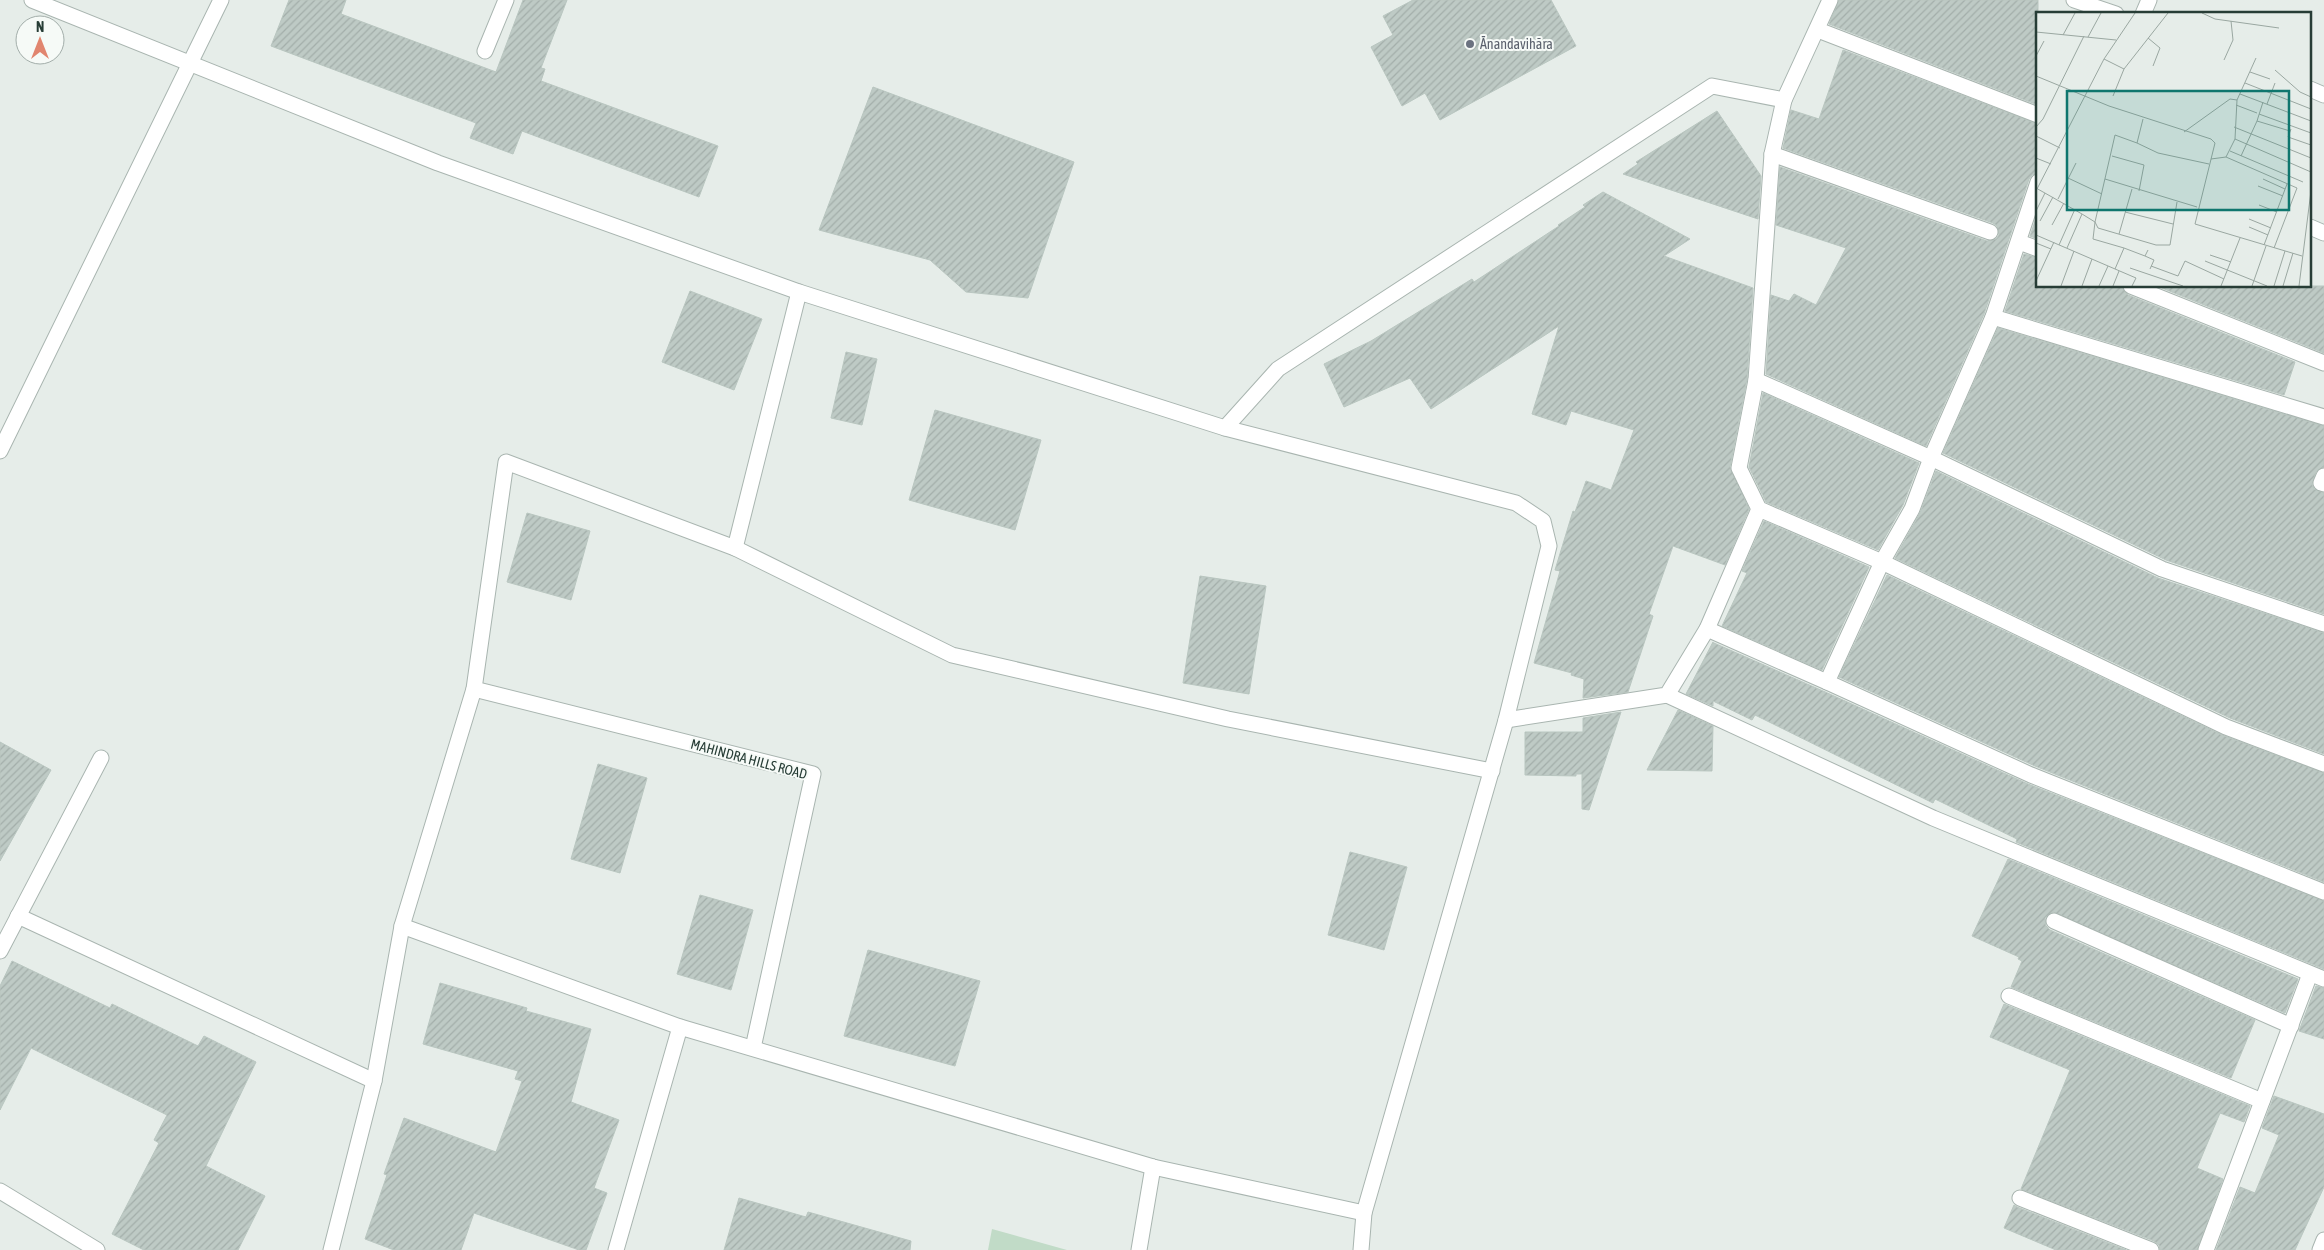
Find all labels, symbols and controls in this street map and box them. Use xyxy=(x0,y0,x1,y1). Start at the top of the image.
inset map xyxy=(2036,12,2312,288)
north arrow xyxy=(15,15,65,65)
text: N xyxy=(36,19,44,35)
place label: Ānandavihāra xyxy=(1480,36,1553,52)
marker: Ānandavihāra xyxy=(1464,38,1476,50)
street label: MAHINDRA HILLS ROAD xyxy=(689,736,809,782)

